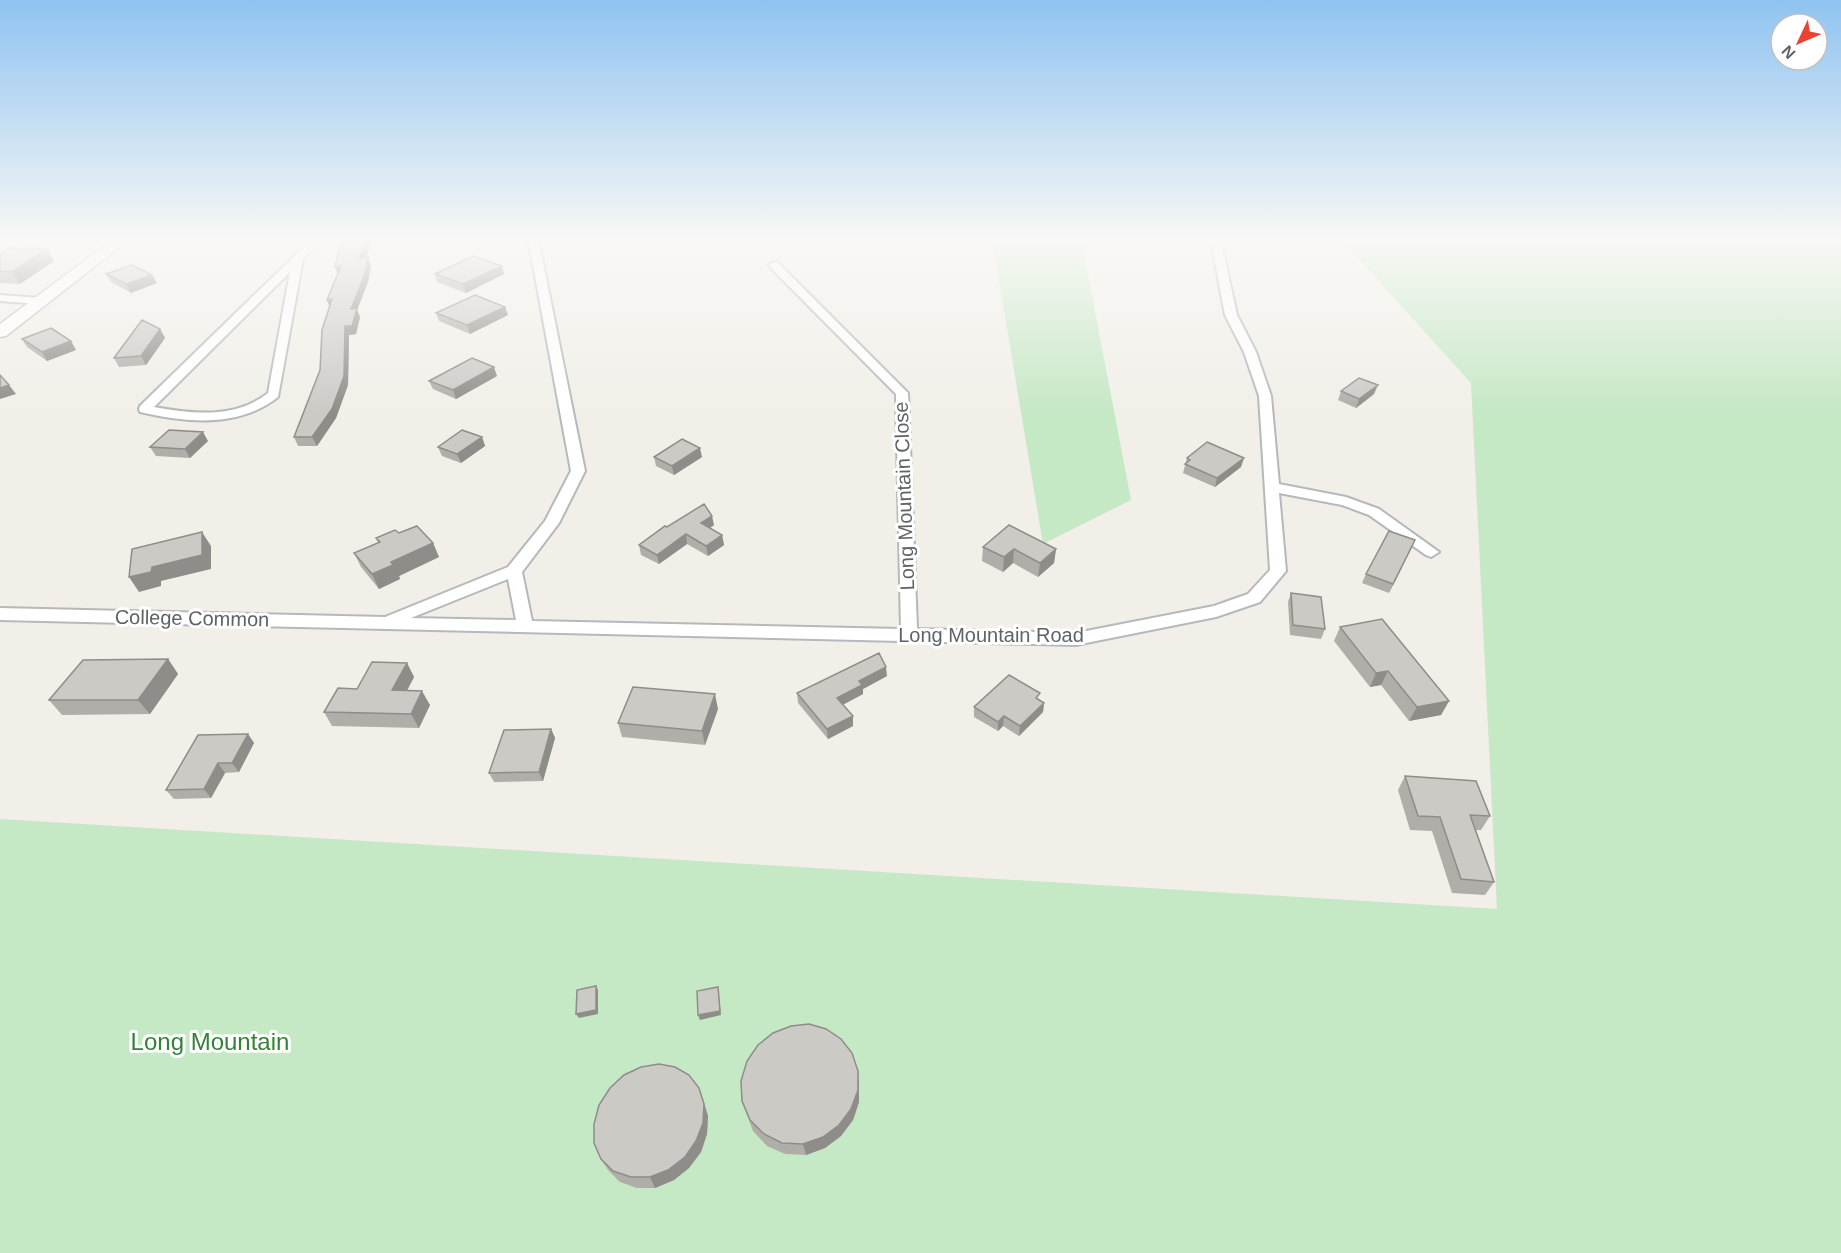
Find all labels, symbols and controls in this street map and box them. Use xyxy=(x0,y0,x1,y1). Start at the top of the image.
north arrow xyxy=(1769,12,1829,72)
text: N xyxy=(1778,42,1799,62)
street label: Long Mountain Close xyxy=(890,401,918,591)
street label: College Common xyxy=(115,606,269,630)
street label: Long Mountain Road xyxy=(898,624,1084,646)
park label: Long Mountain xyxy=(131,1028,289,1055)

